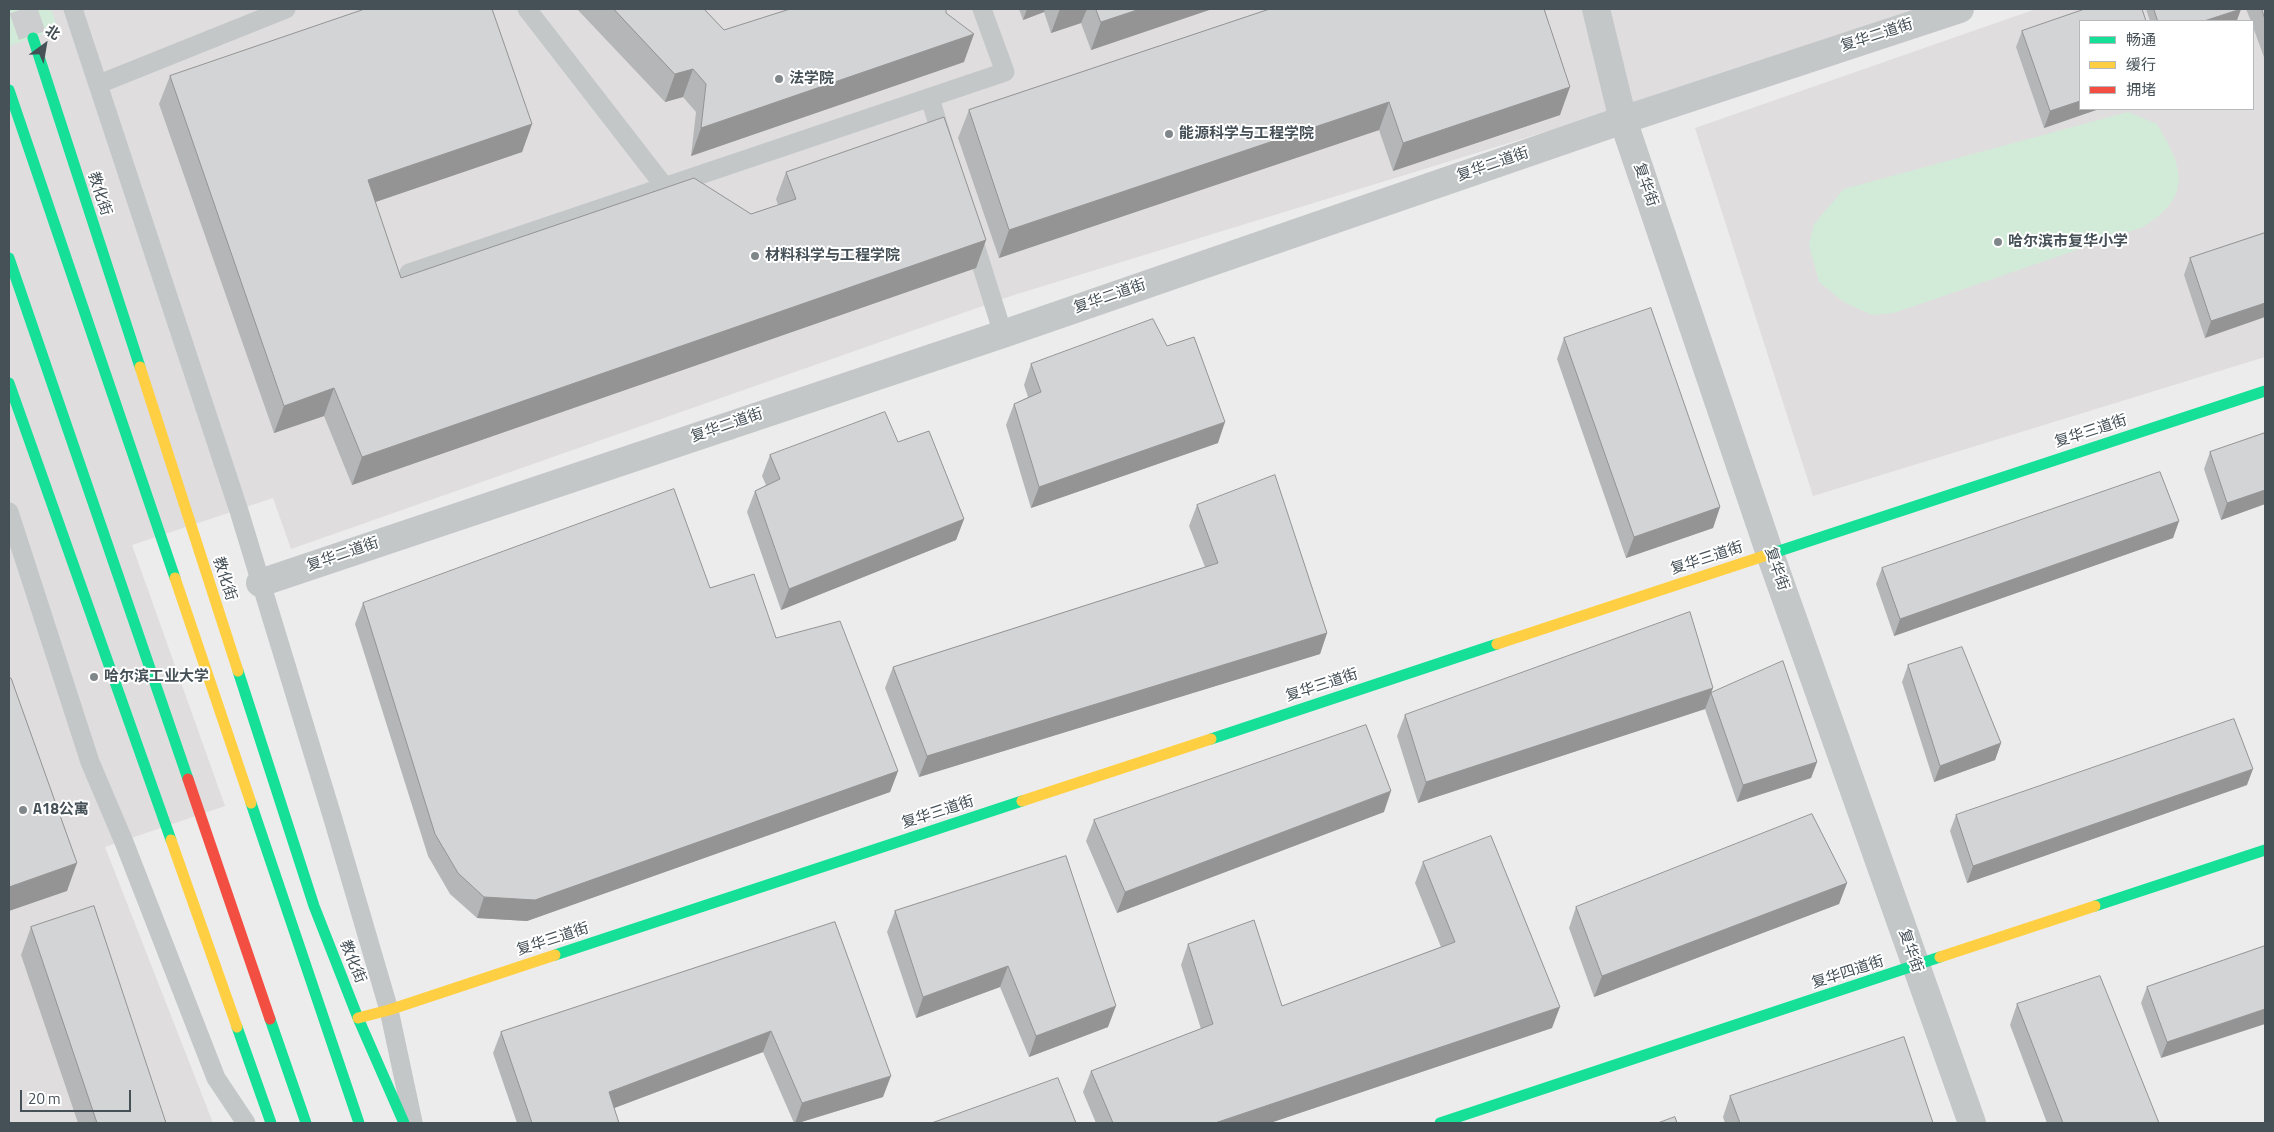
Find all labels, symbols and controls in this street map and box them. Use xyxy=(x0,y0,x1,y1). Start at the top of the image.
street label: 复华二道街 xyxy=(1839,16,1915,56)
text: 北 xyxy=(42,19,65,44)
north arrow xyxy=(20,20,70,70)
legend xyxy=(2079,20,2254,110)
text: 畅通 xyxy=(2126,28,2156,51)
text: 缓行 xyxy=(2126,53,2156,76)
place label: 法学院 xyxy=(789,70,834,88)
marker: 法学院 xyxy=(773,73,785,85)
text: 拥堵 xyxy=(2126,78,2156,101)
place label: 能源科学与工程学院 xyxy=(1179,125,1314,143)
marker: 能源科学与工程学院 xyxy=(1163,128,1175,140)
street label: 复华二道街 xyxy=(1455,144,1531,186)
street label: 复华街 xyxy=(1629,161,1661,209)
street label: 教化街 xyxy=(83,170,115,218)
place label: 哈尔滨市复华小学 xyxy=(2008,233,2128,251)
marker: 哈尔滨市复华小学 xyxy=(1992,236,2004,248)
place label: 材料科学与工程学院 xyxy=(765,247,900,265)
marker: 材料科学与工程学院 xyxy=(749,250,761,262)
street label: 复华二道街 xyxy=(1072,276,1148,318)
street label: 复华二道街 xyxy=(689,405,765,447)
street label: 复华三道街 xyxy=(2053,412,2129,452)
street label: 复华二道街 xyxy=(305,534,381,576)
street label: 复华三道街 xyxy=(1669,539,1745,579)
street label: 复华街 xyxy=(1760,545,1792,593)
street label: 教化街 xyxy=(208,555,240,603)
street label: 复华三道街 xyxy=(1284,666,1360,706)
place label: 哈尔滨工业大学 xyxy=(104,668,209,686)
marker: 哈尔滨工业大学 xyxy=(88,671,100,683)
street label: 复华三道街 xyxy=(900,793,976,833)
place label: A18公寓 xyxy=(33,801,89,819)
marker: A18公寓 xyxy=(17,804,29,816)
street label: 复华三道街 xyxy=(515,920,591,960)
street label: 复华街 xyxy=(1894,927,1926,975)
street label: 教化街 xyxy=(335,938,369,986)
street label: 复华四道街 xyxy=(1810,953,1886,993)
scale bar xyxy=(22,1080,134,1112)
text: 20 m xyxy=(28,1087,61,1110)

